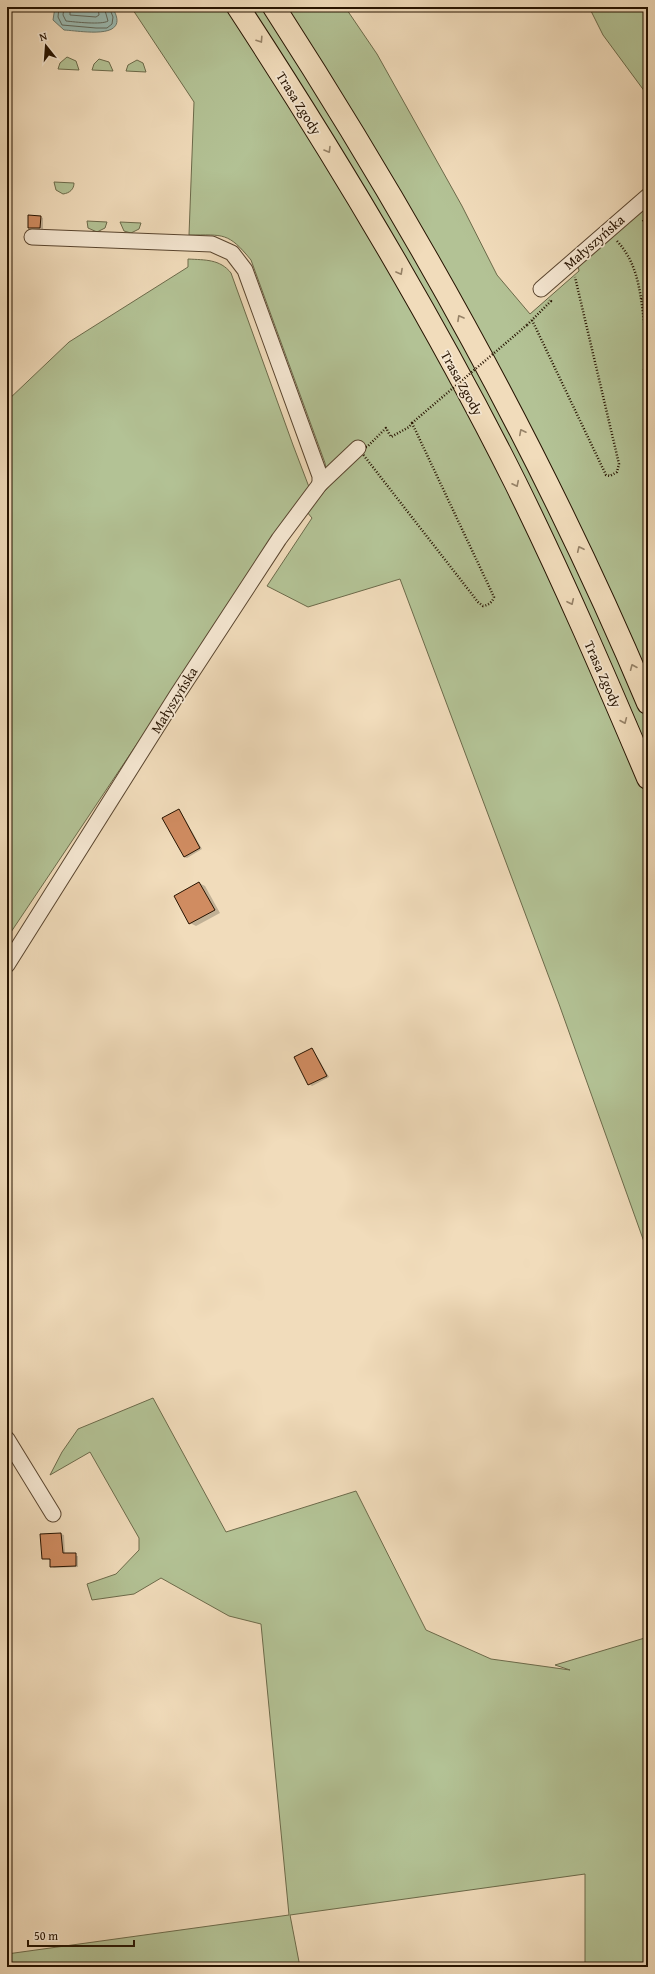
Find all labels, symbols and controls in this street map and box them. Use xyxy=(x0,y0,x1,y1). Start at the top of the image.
north arrow xyxy=(26,26,66,66)
text: N xyxy=(37,28,50,45)
one-way arrow xyxy=(255,36,263,43)
street label: Trasa Zgody xyxy=(272,67,326,139)
one-way arrow xyxy=(324,146,331,153)
street label: Małyszyńska xyxy=(559,210,629,274)
one-way arrow xyxy=(396,268,403,275)
one-way arrow xyxy=(457,315,465,322)
street label: Trasa Zgody xyxy=(436,347,488,419)
one-way arrow xyxy=(519,429,527,437)
one-way arrow xyxy=(511,480,519,488)
one-way arrow xyxy=(577,546,585,553)
one-way arrow xyxy=(566,598,574,605)
street label: Trasa Zgody xyxy=(579,637,627,711)
street label: Małyszyńska xyxy=(146,663,203,737)
one-way arrow xyxy=(630,664,638,672)
one-way arrow xyxy=(619,717,627,724)
scale bar xyxy=(28,1922,134,1948)
text: 50 m xyxy=(34,1927,58,1944)

